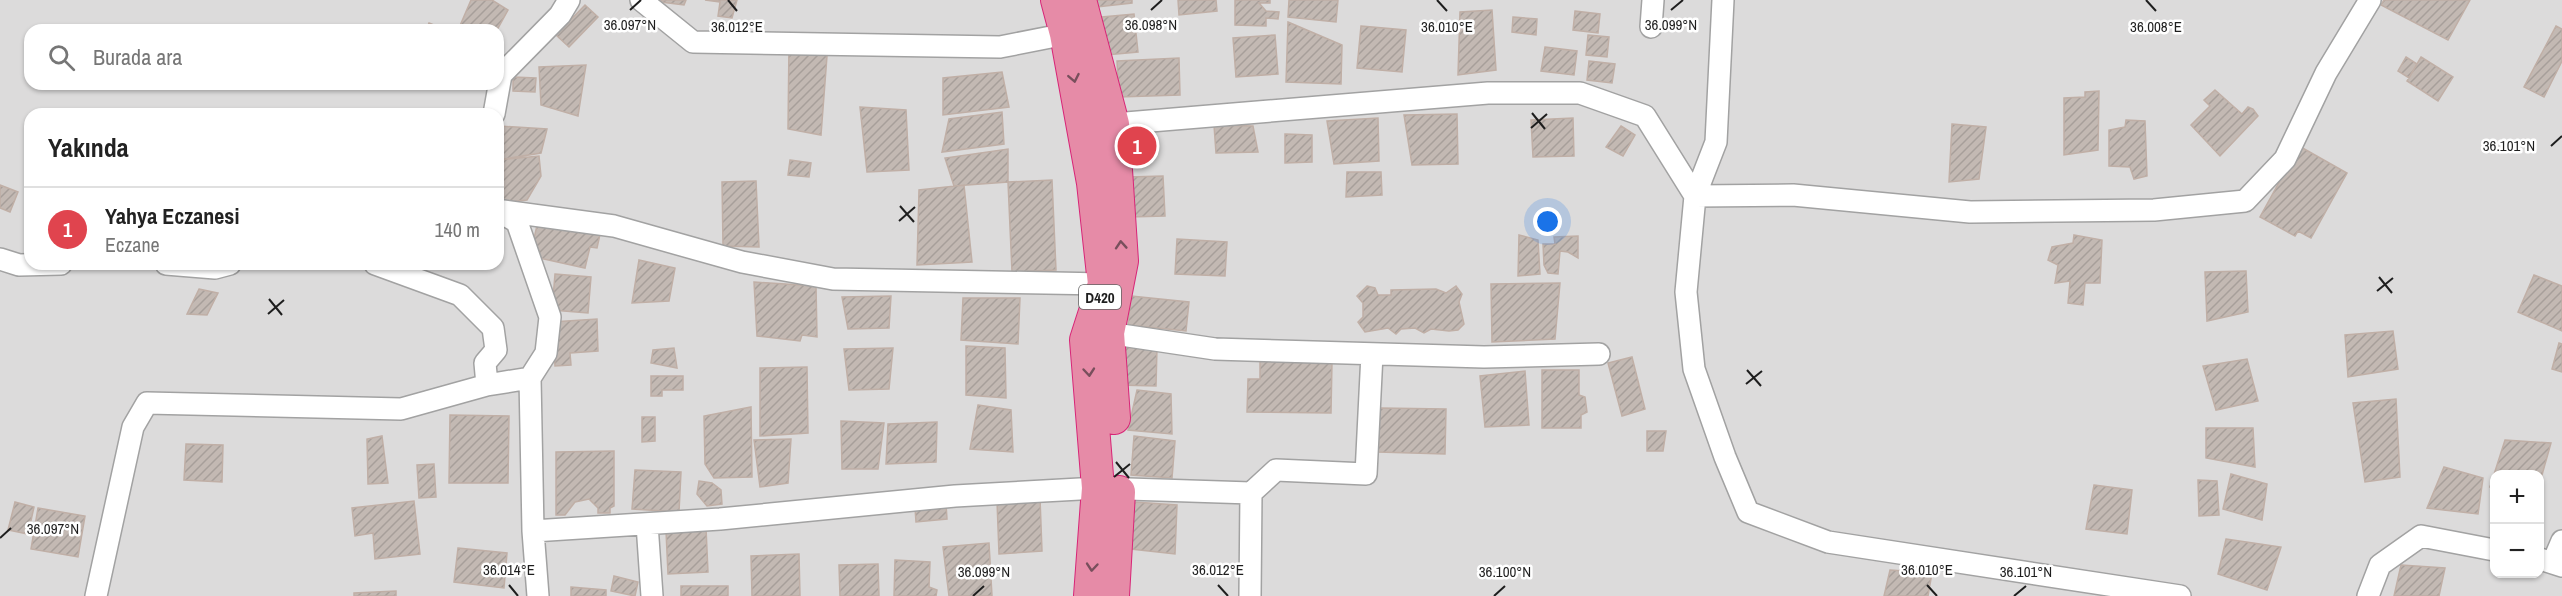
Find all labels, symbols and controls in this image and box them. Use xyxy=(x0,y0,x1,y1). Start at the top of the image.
text: 36.097°N xyxy=(604,14,656,35)
text: 36.098°N xyxy=(1125,14,1177,35)
text: 36.099°N xyxy=(1645,14,1697,35)
text: 36.012°E xyxy=(711,16,763,37)
text: 36.010°E xyxy=(1421,16,1473,37)
text: 36.008°E xyxy=(2130,16,2182,37)
search box xyxy=(24,24,504,90)
icon: search xyxy=(45,41,78,74)
text: Burada ara xyxy=(93,42,182,72)
one-way arrow xyxy=(1067,72,1080,82)
pin: 1 xyxy=(1118,124,1156,168)
text: Yakında xyxy=(48,130,129,165)
text: 36.101°N xyxy=(2483,135,2535,156)
text: Yahya Eczanesi xyxy=(105,201,239,231)
your location xyxy=(1533,207,1562,236)
text: 1 xyxy=(63,216,72,243)
text: 140 m xyxy=(434,216,480,243)
text: Eczane xyxy=(105,231,160,258)
one-way arrow xyxy=(1114,241,1127,250)
road number: D420 xyxy=(1079,285,1121,309)
one-way arrow xyxy=(1082,368,1095,377)
map controls xyxy=(2490,470,2544,578)
button: + xyxy=(2490,470,2544,524)
text: 36.097°N xyxy=(27,518,79,539)
button: − xyxy=(2490,524,2544,578)
text: 36.014°E xyxy=(483,559,535,580)
text: 36.012°E xyxy=(1192,559,1244,580)
text: 36.010°E xyxy=(1901,559,1953,580)
text: 36.099°N xyxy=(958,561,1010,582)
text: 36.100°N xyxy=(1479,561,1531,582)
text: 36.101°N xyxy=(2000,561,2052,582)
one-way arrow xyxy=(1086,562,1099,571)

